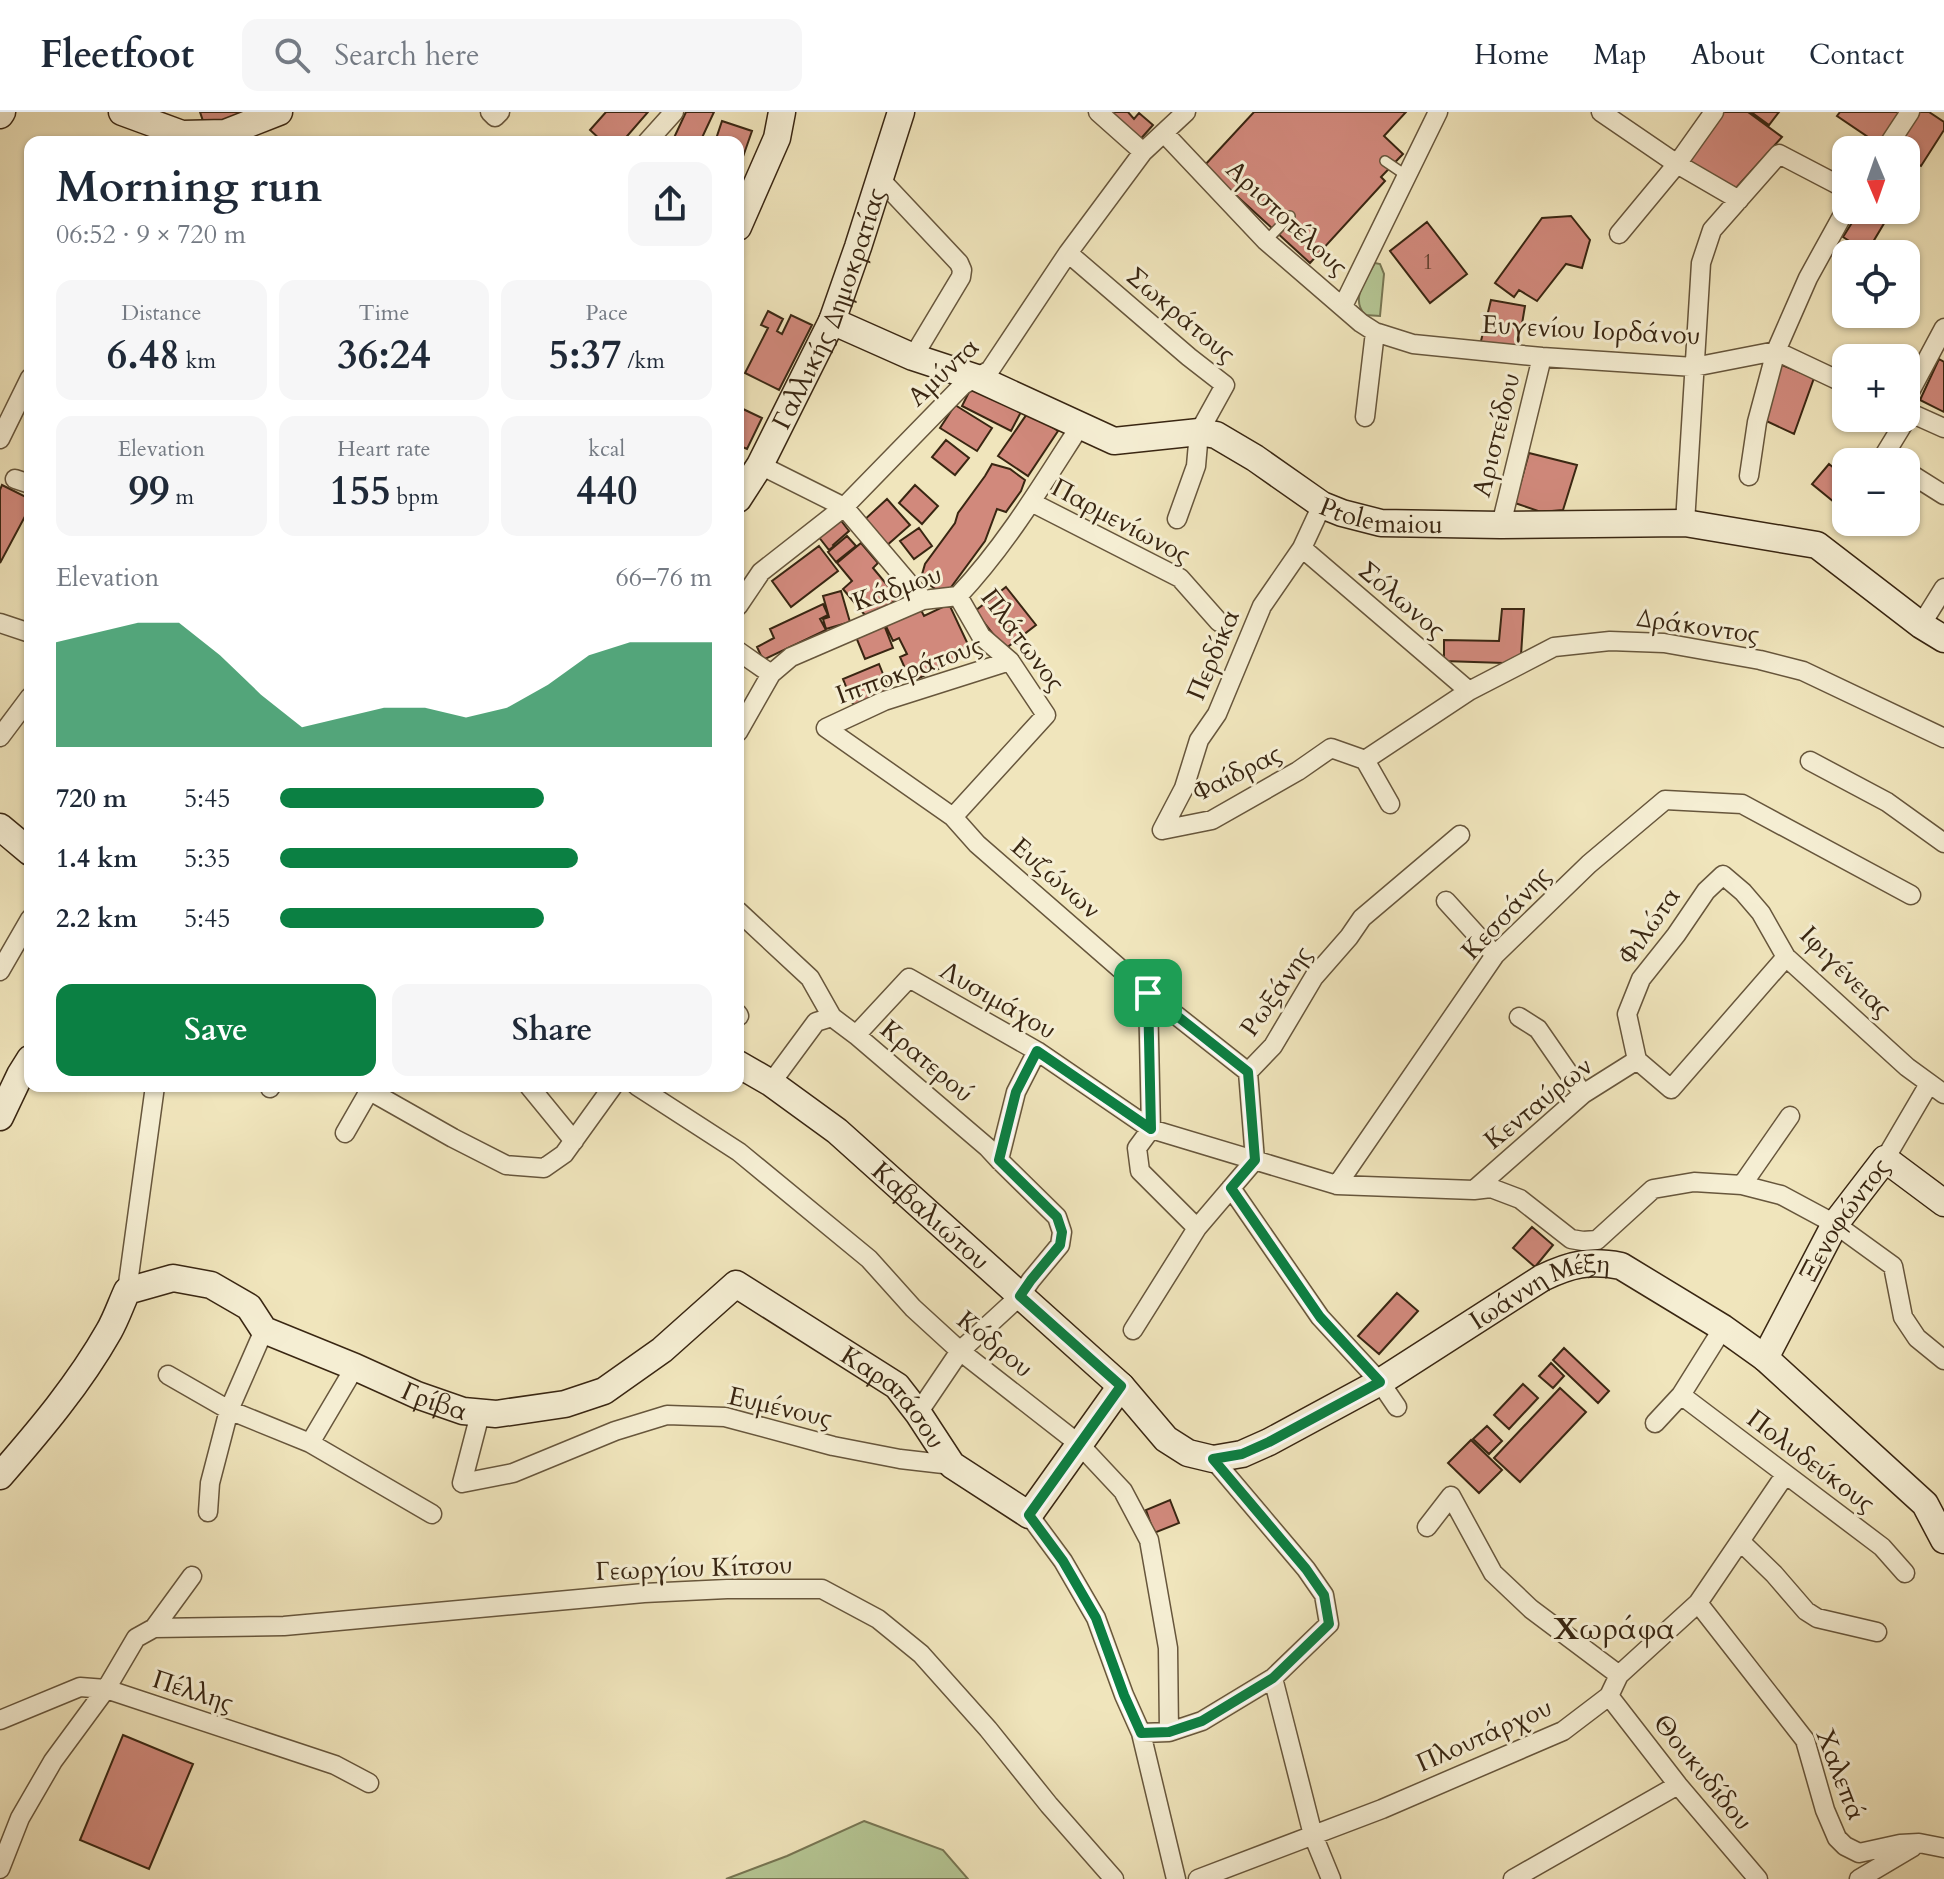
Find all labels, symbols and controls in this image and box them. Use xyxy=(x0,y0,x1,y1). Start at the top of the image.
search box xyxy=(242,19,802,91)
text: Fleetfoot xyxy=(40,29,194,81)
icon: search xyxy=(270,33,314,77)
text: Search here xyxy=(334,35,480,76)
text: Home xyxy=(1474,36,1549,74)
text: Map xyxy=(1593,36,1647,74)
text: About xyxy=(1691,36,1765,74)
text: Contact xyxy=(1809,36,1904,74)
north arrow xyxy=(1832,136,1920,224)
map controls xyxy=(1832,136,1920,536)
street label: Αριστοτέλους xyxy=(1218,152,1356,284)
text: Morning run xyxy=(56,157,322,217)
button: share xyxy=(628,162,712,246)
street label: Γαλλικής Δημοκρατίας xyxy=(763,183,893,435)
text: 06:52 · 9 × 720 m xyxy=(56,217,246,252)
button: locate xyxy=(1832,240,1920,328)
house number: 1 xyxy=(1422,247,1434,277)
street label: Σωκράτους xyxy=(1119,259,1243,371)
text: Distance xyxy=(121,298,202,328)
text: Time xyxy=(359,298,409,328)
text: Pace xyxy=(585,298,628,328)
street label: Ευγενίου Ιορδάνου xyxy=(1481,307,1701,353)
text: 6.48 xyxy=(107,328,180,383)
text: 36:24 xyxy=(337,328,431,383)
text: 5:37 xyxy=(548,328,621,383)
street label: Αμύντα xyxy=(900,330,986,414)
button: + xyxy=(1832,344,1920,432)
text: km xyxy=(180,346,216,376)
text: /km xyxy=(621,346,665,376)
street label: Αριστείδου xyxy=(1464,369,1528,501)
text: Elevation xyxy=(118,434,205,464)
text: Heart rate xyxy=(337,434,431,464)
text: kcal xyxy=(588,434,625,464)
button: − xyxy=(1832,448,1920,536)
text: 99 xyxy=(129,464,170,519)
text: 155 xyxy=(329,464,391,519)
text: 440 xyxy=(576,464,637,519)
street label: Παρμενίωνος xyxy=(1046,470,1196,572)
text: m xyxy=(170,482,194,512)
text: bpm xyxy=(391,482,439,512)
street label: Ptolemaiou xyxy=(1314,488,1443,542)
street label: Σόλωνος xyxy=(1351,553,1453,647)
street label: Κάδμου xyxy=(848,556,946,620)
text: Elevation xyxy=(56,560,159,595)
text: 66–76 m xyxy=(615,560,712,595)
street label: Πλάτωνος xyxy=(973,581,1073,699)
street label: Δράκοντος xyxy=(1635,600,1761,652)
street label: Περδίκα xyxy=(1178,604,1248,706)
street label: Ιπποκράτους xyxy=(831,627,987,713)
street label: Φαίδρας xyxy=(1187,736,1287,810)
text: 720 m xyxy=(56,781,127,816)
text: 5:45 xyxy=(184,781,231,816)
street label: Ευζώνων xyxy=(1004,829,1108,927)
text: 1.4 km xyxy=(56,841,137,876)
text: 5:35 xyxy=(184,841,231,876)
street label: Κεσσάνης xyxy=(1454,859,1558,967)
street label: Φιλώτα xyxy=(1610,880,1688,971)
text: 2.2 km xyxy=(56,901,137,936)
text: 5:45 xyxy=(184,901,231,936)
street label: Ιφιγένειας xyxy=(1792,918,1900,1026)
street label: Ρωξάνης xyxy=(1232,939,1320,1043)
street label: Λυσιμάχου xyxy=(933,953,1063,1047)
pin xyxy=(1114,959,1182,1027)
icon: arrive xyxy=(1126,971,1170,1015)
button: Save xyxy=(56,984,376,1076)
button: Share xyxy=(392,984,712,1076)
street label: Κρατερού xyxy=(873,1012,981,1110)
street label: Κενταύρων xyxy=(1477,1049,1599,1157)
street label: Ξενοφώντος xyxy=(1791,1150,1897,1287)
street label: Καβαλιώτου xyxy=(865,1153,997,1278)
street label: Ιωάννη Μέξη xyxy=(1462,1246,1611,1338)
street label: Κόδρου xyxy=(950,1302,1040,1386)
street label: Καρατάσου xyxy=(834,1337,954,1455)
street label: Γρίβα xyxy=(396,1373,472,1429)
street label: Ευμένους xyxy=(725,1378,835,1436)
street label: Πολυδεύκους xyxy=(1740,1401,1882,1521)
street label: Γεωργίου Κίτσου xyxy=(595,1547,793,1589)
district label: Χωράφα xyxy=(1554,1609,1674,1650)
street label: Πέλλης xyxy=(148,1662,238,1720)
street label: Πλουτάρχου xyxy=(1411,1690,1557,1780)
street label: Θουκυδίδου xyxy=(1645,1707,1761,1837)
street label: Χαλεπά xyxy=(1808,1724,1874,1826)

